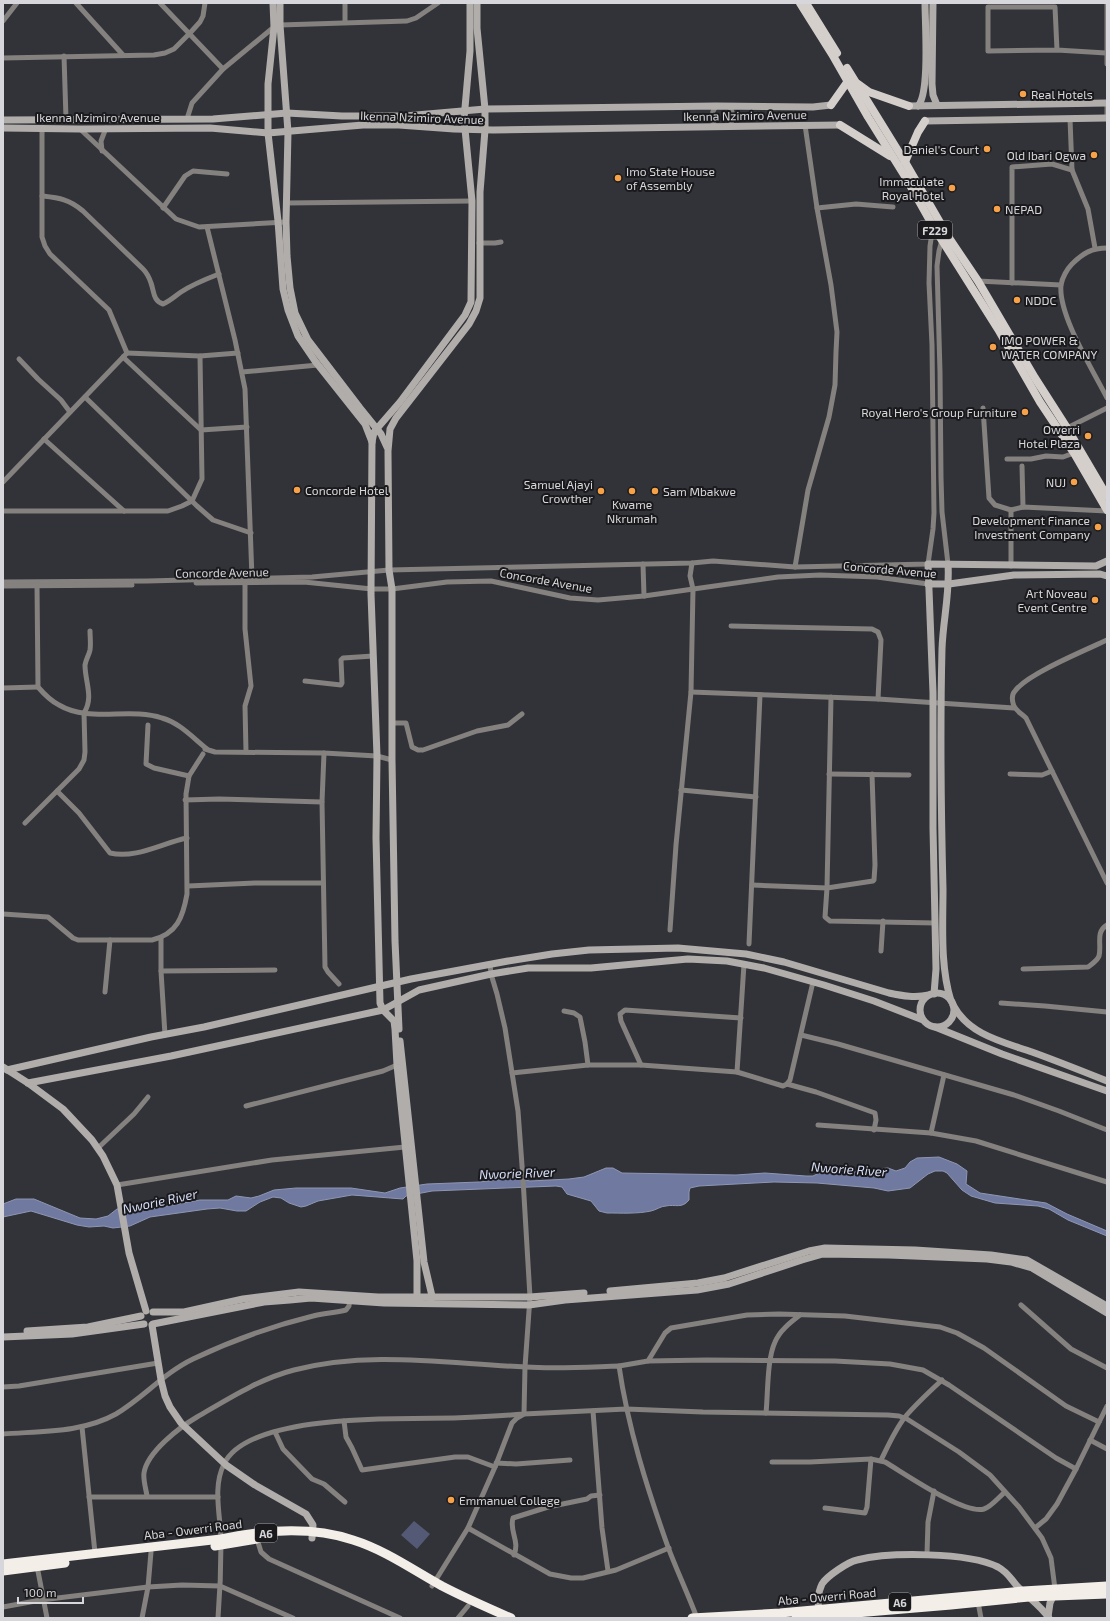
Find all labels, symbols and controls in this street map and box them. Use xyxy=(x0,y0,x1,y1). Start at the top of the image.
place label: Real Hotels xyxy=(1031,87,1093,101)
marker: Real Hotels xyxy=(1018,89,1028,99)
street label: Ikenna Nzimiro Avenue xyxy=(683,107,807,123)
street label: Ikenna Nzimiro Avenue xyxy=(360,108,484,126)
street label: Ikenna Nzimiro Avenue xyxy=(36,110,160,124)
place label: Daniel's Court xyxy=(904,142,979,156)
marker: Daniel's Court xyxy=(982,144,992,154)
place label: Old Ibari Ogwa xyxy=(1007,148,1086,162)
marker: Old Ibari Ogwa xyxy=(1089,150,1099,160)
place label: Imo State House of Assembly xyxy=(626,164,715,192)
marker: Imo State House of Assembly xyxy=(613,173,623,183)
place label: Immaculate Royal Hotel xyxy=(879,174,944,202)
marker: Immaculate Royal Hotel xyxy=(947,183,957,193)
place label: NEPAD xyxy=(1005,202,1042,216)
marker: NEPAD xyxy=(992,204,1002,214)
road number: F229 xyxy=(918,221,952,239)
place label: NDDC xyxy=(1025,293,1056,307)
marker: NDDC xyxy=(1012,295,1022,305)
place label: IMO POWER & WATER COMPANY xyxy=(1001,333,1097,361)
marker: IMO POWER & WATER COMPANY xyxy=(988,342,998,352)
place label: Royal Hero's Group Furniture xyxy=(861,405,1017,419)
marker: Royal Hero's Group Furniture xyxy=(1020,407,1030,417)
place label: Owerri Hotel Plaza xyxy=(1018,422,1080,450)
marker: Owerri Hotel Plaza xyxy=(1083,431,1093,441)
place label: NUJ xyxy=(1046,475,1066,489)
place label: Samuel Ajayi Crowther xyxy=(524,477,593,505)
marker: NUJ xyxy=(1069,477,1079,487)
place label: Concorde Hotel xyxy=(305,483,389,497)
place label: Sam Mbakwe xyxy=(663,484,736,498)
marker: Concorde Hotel xyxy=(292,485,302,495)
marker: Samuel Ajayi Crowther xyxy=(596,486,606,496)
marker: Kwame Nkrumah xyxy=(627,486,637,496)
marker: Sam Mbakwe xyxy=(650,486,660,496)
place label: Kwame Nkrumah xyxy=(607,497,657,525)
place label: Development Finance Investment Company xyxy=(972,513,1091,541)
marker: Development Finance Investment Company xyxy=(1093,522,1103,532)
street label: Concorde Avenue xyxy=(843,558,937,580)
street label: Concorde Avenue xyxy=(175,564,269,580)
street label: Concorde Avenue xyxy=(499,565,593,595)
place label: Art Noveau Event Centre xyxy=(1017,586,1087,614)
marker: Art Noveau Event Centre xyxy=(1090,595,1100,605)
water label: Nworie River xyxy=(810,1158,888,1180)
water label: Nworie River xyxy=(479,1164,556,1182)
water label: Nworie River xyxy=(121,1185,200,1217)
place label: Emmanuel College xyxy=(459,1493,560,1507)
marker: Emmanuel College xyxy=(446,1495,456,1505)
street label: Aba - Owerri Road xyxy=(143,1516,243,1542)
road number: A6 xyxy=(255,1524,277,1542)
scale bar xyxy=(18,1579,83,1605)
text: 100 m xyxy=(24,1585,56,1599)
street label: Aba - Owerri Road xyxy=(777,1585,877,1607)
road number: A6 xyxy=(889,1593,911,1611)

